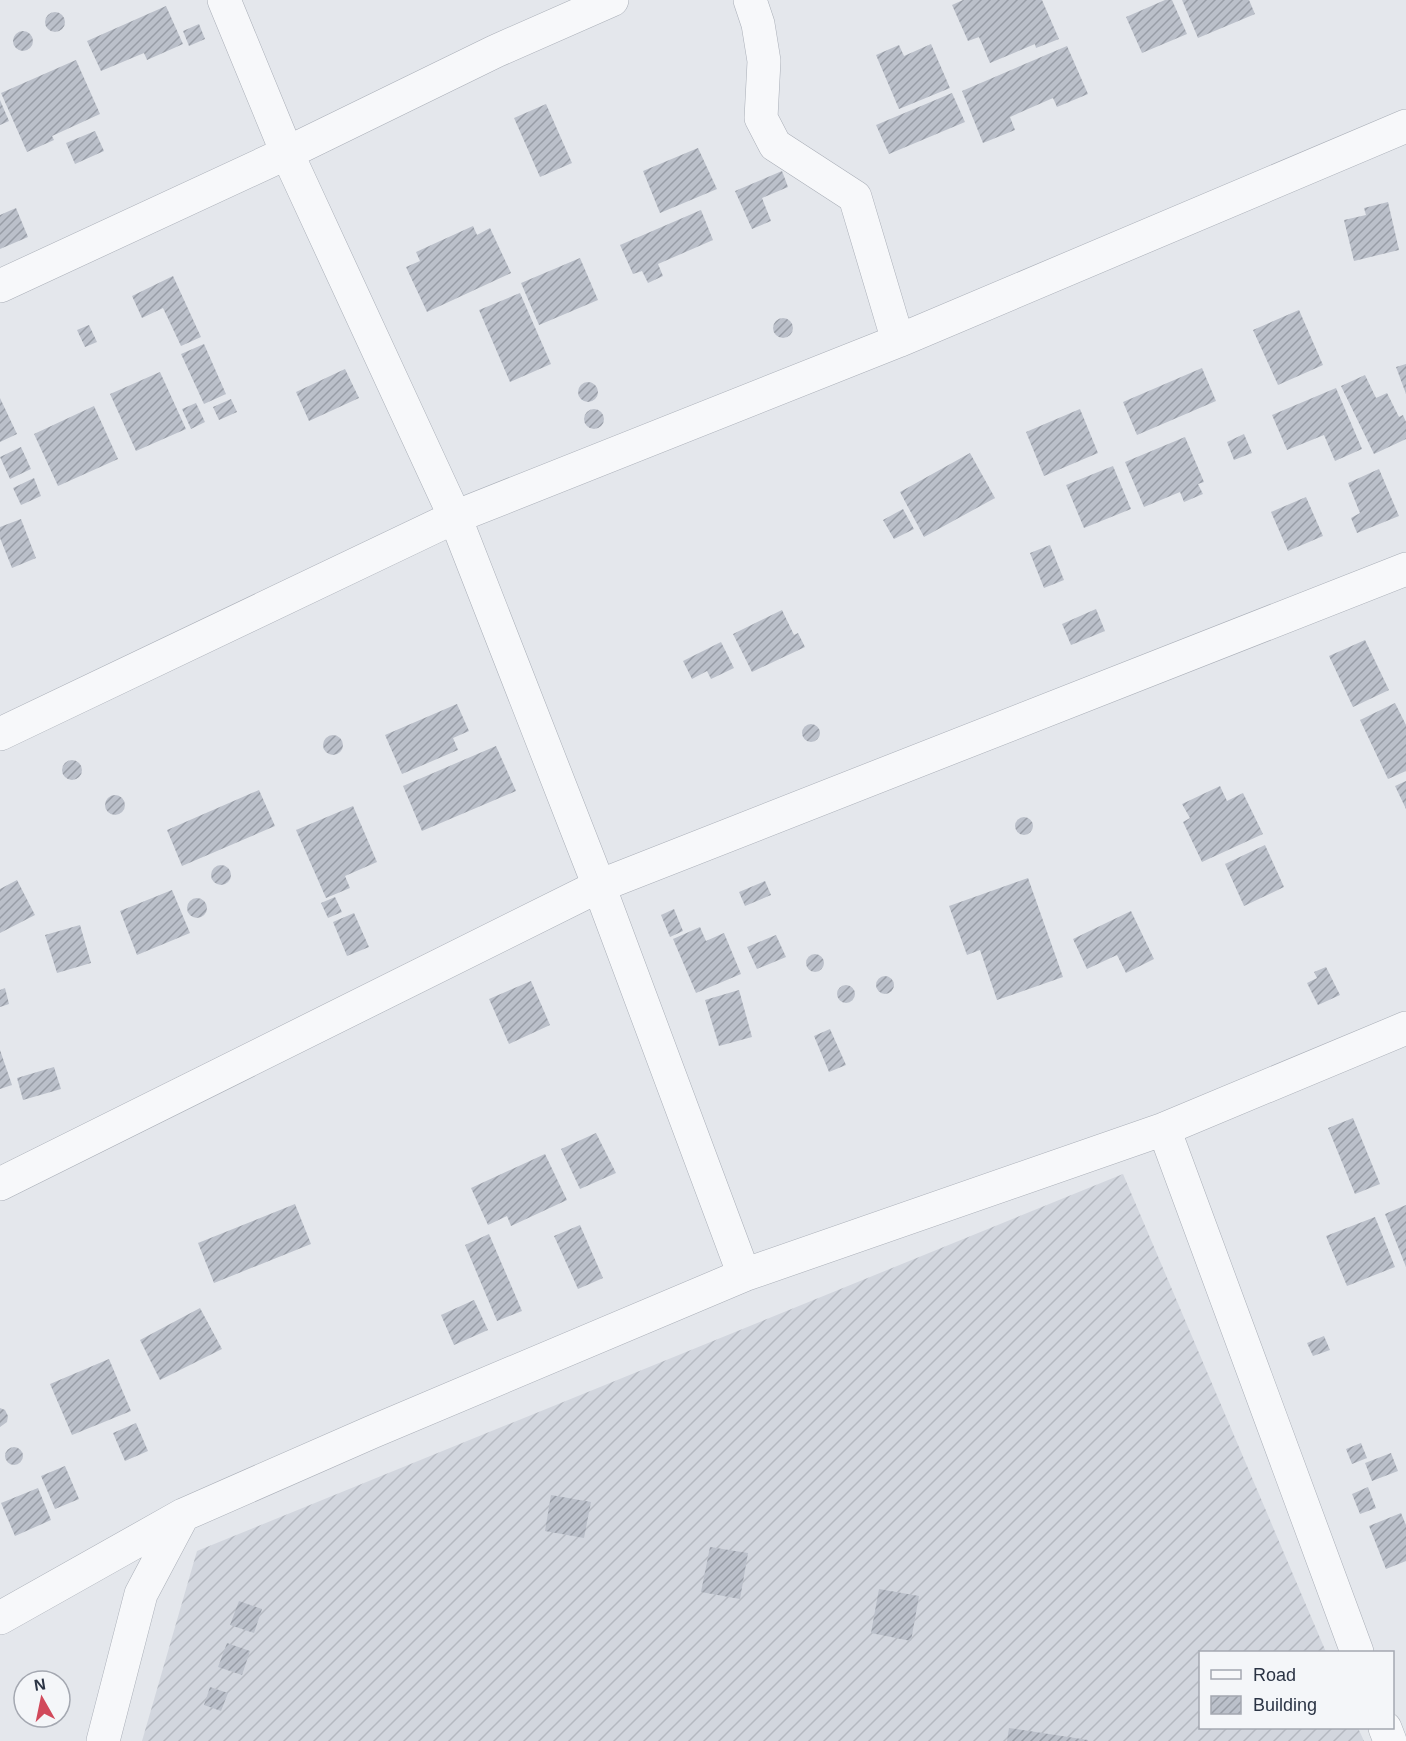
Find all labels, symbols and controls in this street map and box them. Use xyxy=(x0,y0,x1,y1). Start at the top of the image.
legend xyxy=(1199,1651,1394,1729)
text: Road xyxy=(1253,1665,1296,1685)
north arrow xyxy=(12,1669,72,1729)
text: N xyxy=(33,1675,47,1694)
text: Building xyxy=(1253,1695,1317,1715)

